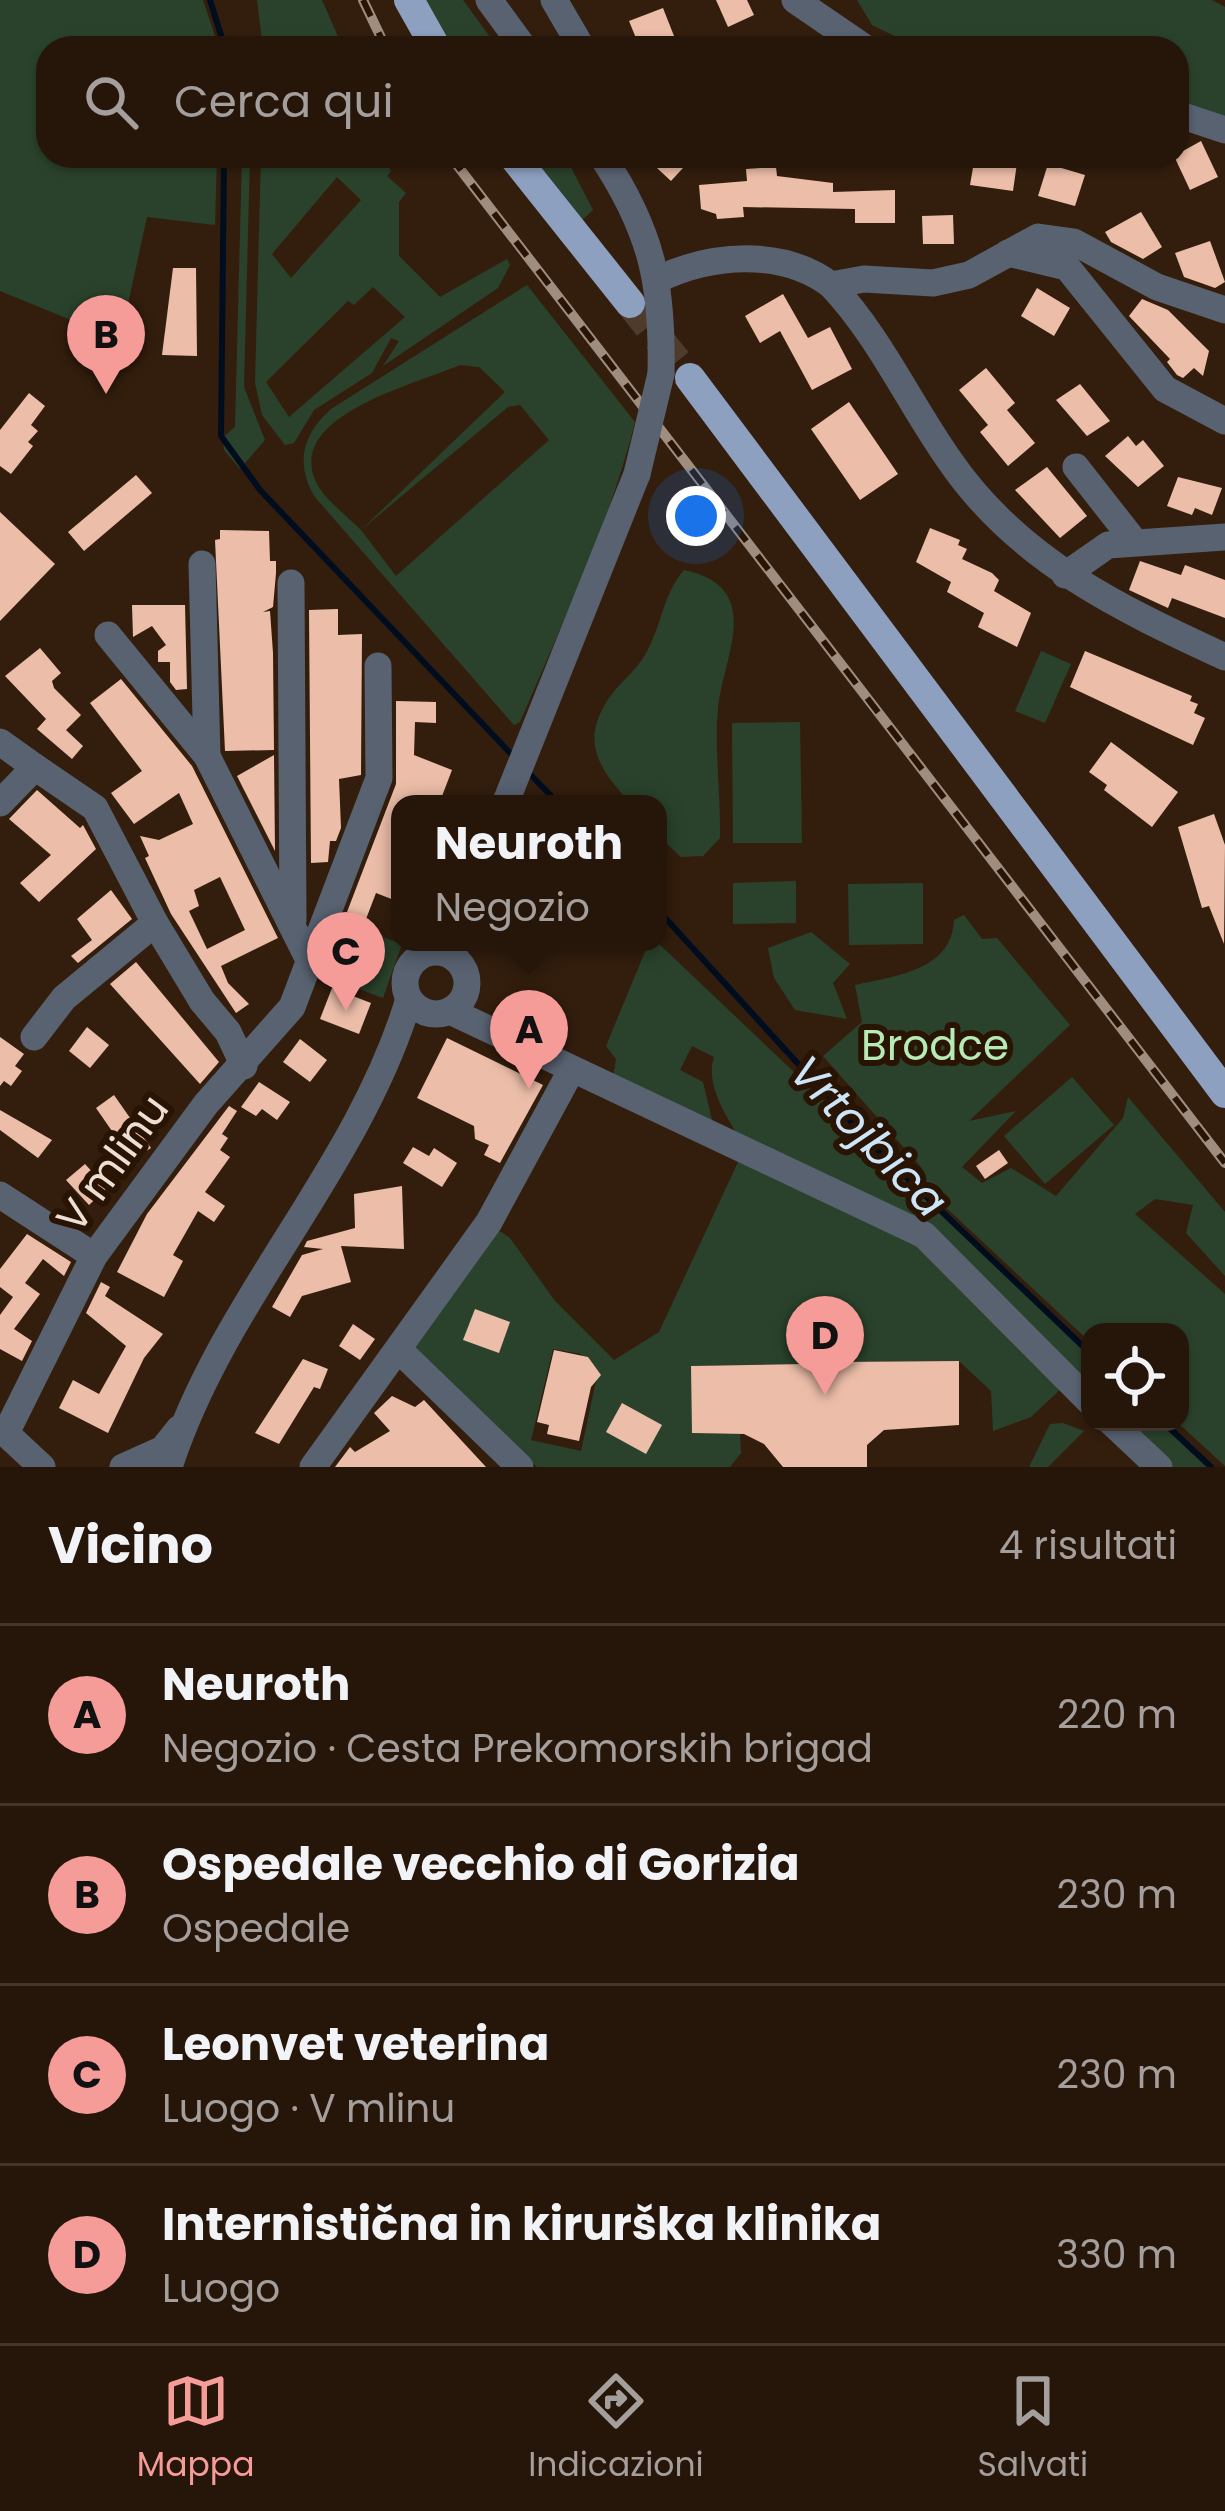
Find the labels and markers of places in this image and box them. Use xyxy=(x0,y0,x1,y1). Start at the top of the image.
pin: B xyxy=(67,295,145,394)
pin: C xyxy=(307,912,385,1011)
pin: A xyxy=(490,990,568,1089)
pin: D xyxy=(786,1296,864,1395)

